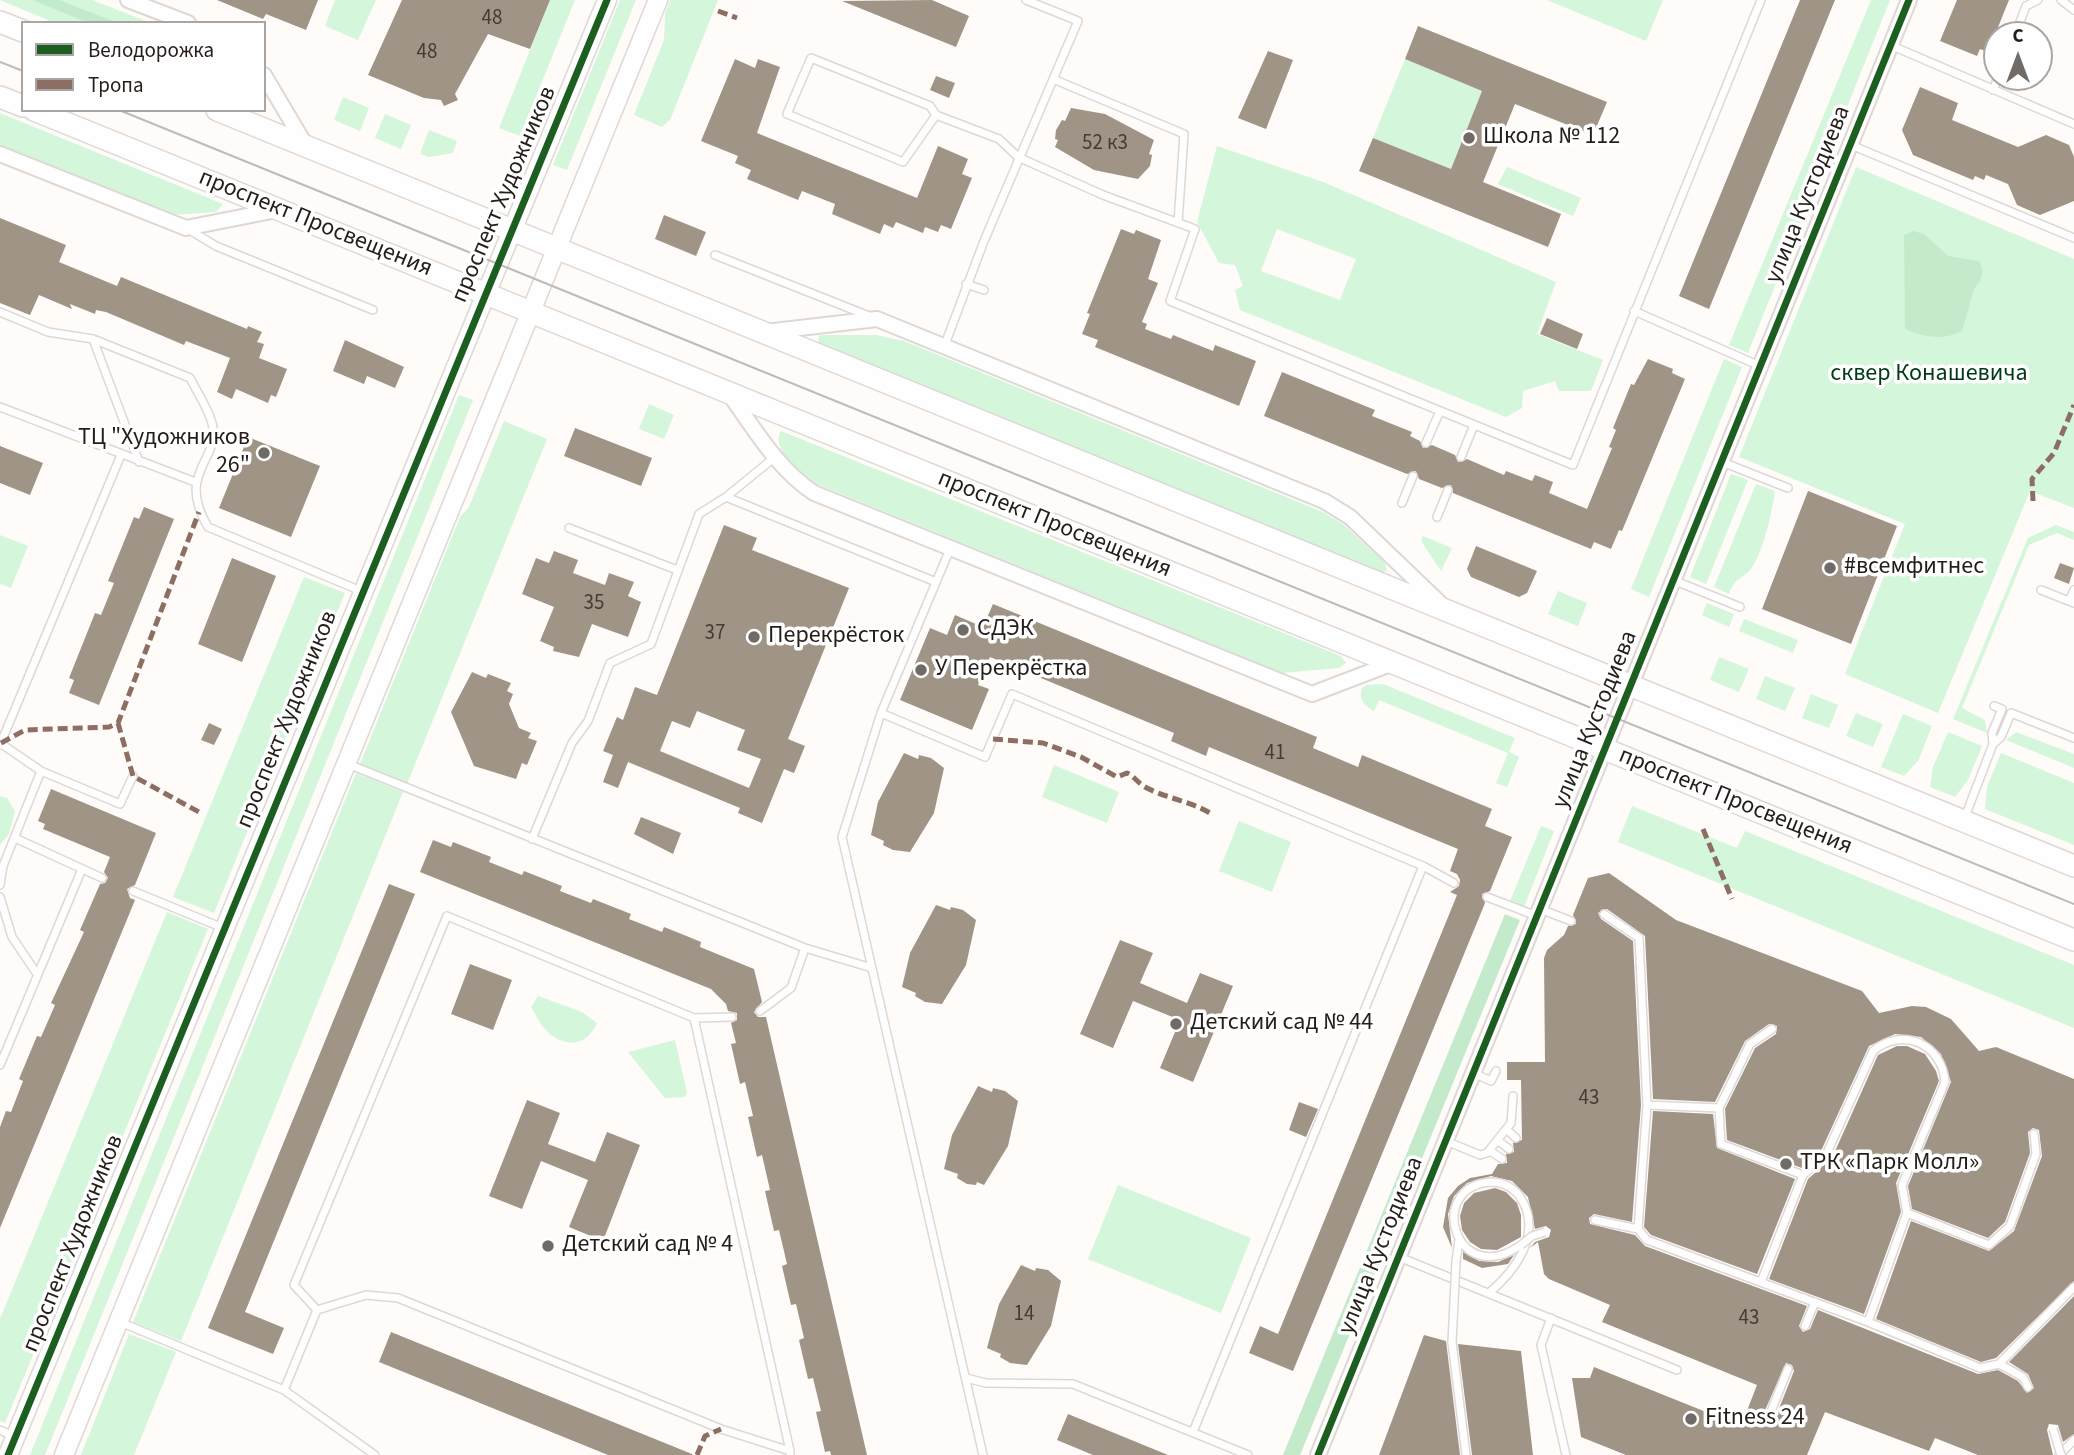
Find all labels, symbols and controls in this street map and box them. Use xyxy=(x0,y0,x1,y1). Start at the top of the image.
house number: 48 xyxy=(482,6,502,32)
legend xyxy=(21,21,266,112)
north arrow xyxy=(1983,21,2053,91)
text: С xyxy=(2012,23,2024,50)
text: Велодорожка xyxy=(88,35,214,65)
house number: 48 xyxy=(417,40,437,66)
text: Тропа xyxy=(88,70,144,100)
street label: проспект Художников xyxy=(446,83,564,307)
street label: улица Кустодиева xyxy=(1760,102,1858,288)
place label: Школа № 112 xyxy=(1483,124,1620,152)
marker: Школа № 112 xyxy=(1461,130,1477,146)
house number: 52 к3 xyxy=(1082,131,1128,157)
street label: проспект Просвещения xyxy=(194,164,436,284)
park label: сквер Конашевича xyxy=(1830,361,2028,389)
place label: ТЦ "Художников 26" xyxy=(78,425,250,481)
marker: ТЦ "Художников 26" xyxy=(256,445,272,461)
street label: проспект Просвещения xyxy=(933,465,1175,585)
place label: #всемфитнес xyxy=(1844,554,1984,582)
marker: #всемфитнес xyxy=(1822,560,1838,576)
house number: 35 xyxy=(584,591,604,617)
street label: проспект Художников xyxy=(231,607,345,833)
place label: СДЭК xyxy=(977,616,1034,644)
house number: 37 xyxy=(705,621,725,647)
marker: СДЭК xyxy=(955,622,971,638)
place label: Перекрёсток xyxy=(768,623,904,651)
street label: улица Кустодиева xyxy=(1547,627,1645,813)
marker: Перекрёсток xyxy=(746,629,762,645)
place label: У Перекрёстка xyxy=(935,656,1087,684)
marker: У Перекрёстка xyxy=(913,662,929,678)
house number: 41 xyxy=(1265,741,1285,767)
street label: проспект Просвещения xyxy=(1614,742,1856,862)
place label: Детский сад № 44 xyxy=(1190,1010,1373,1038)
marker: Детский сад № 44 xyxy=(1168,1016,1184,1032)
house number: 43 xyxy=(1579,1086,1599,1112)
street label: проспект Художников xyxy=(17,1131,131,1357)
place label: ТРК «Парк Молл» xyxy=(1800,1150,1979,1178)
street label: улица Кустодиева xyxy=(1333,1153,1431,1339)
marker: ТРК «Парк Молл» xyxy=(1778,1156,1794,1172)
place label: Детский сад № 4 xyxy=(562,1232,733,1260)
marker: Детский сад № 4 xyxy=(540,1238,556,1254)
house number: 14 xyxy=(1014,1302,1034,1328)
house number: 43 xyxy=(1739,1306,1759,1332)
place label: Fitness 24 xyxy=(1705,1405,1805,1433)
marker: Fitness 24 xyxy=(1683,1411,1699,1427)

